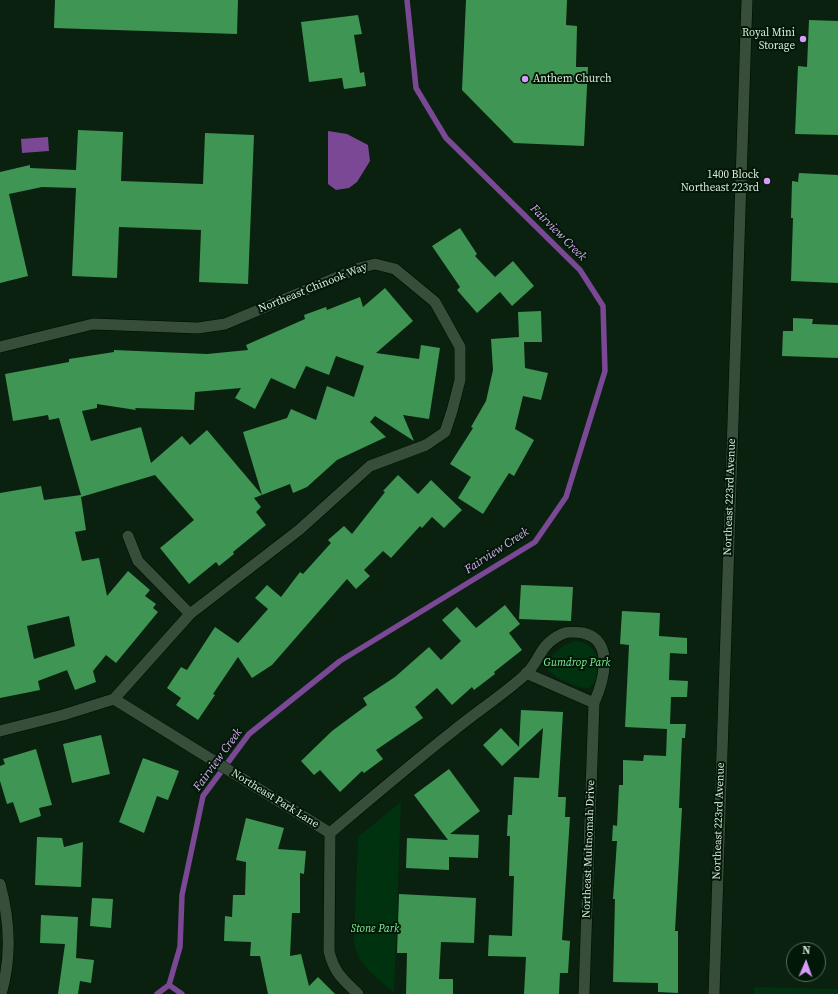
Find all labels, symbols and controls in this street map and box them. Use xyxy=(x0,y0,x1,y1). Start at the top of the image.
place label: Royal Mini Storage xyxy=(742,26,795,52)
marker: Royal Mini Storage xyxy=(798,34,808,44)
place label: Anthem Church xyxy=(533,72,611,86)
marker: Anthem Church xyxy=(520,74,530,84)
place label: 1400 Block Northeast 223rd xyxy=(681,168,759,194)
marker: 1400 Block Northeast 223rd xyxy=(762,176,772,186)
water label: Fairview Creek xyxy=(527,202,589,264)
street label: Northeast Chinook Way xyxy=(257,260,369,316)
street label: Northeast 223rd Avenue xyxy=(721,438,739,556)
water label: Fairview Creek xyxy=(462,525,532,577)
park label: Gumdrop Park xyxy=(543,656,611,670)
water label: Fairview Creek xyxy=(191,726,245,794)
street label: Northeast 223rd Avenue xyxy=(710,762,728,880)
street label: Northeast Park Lane xyxy=(229,767,321,831)
street label: Northeast Multnomah Drive xyxy=(580,780,598,918)
park label: Stone Park xyxy=(351,922,399,936)
north arrow xyxy=(786,942,826,982)
text: N xyxy=(802,943,811,958)

